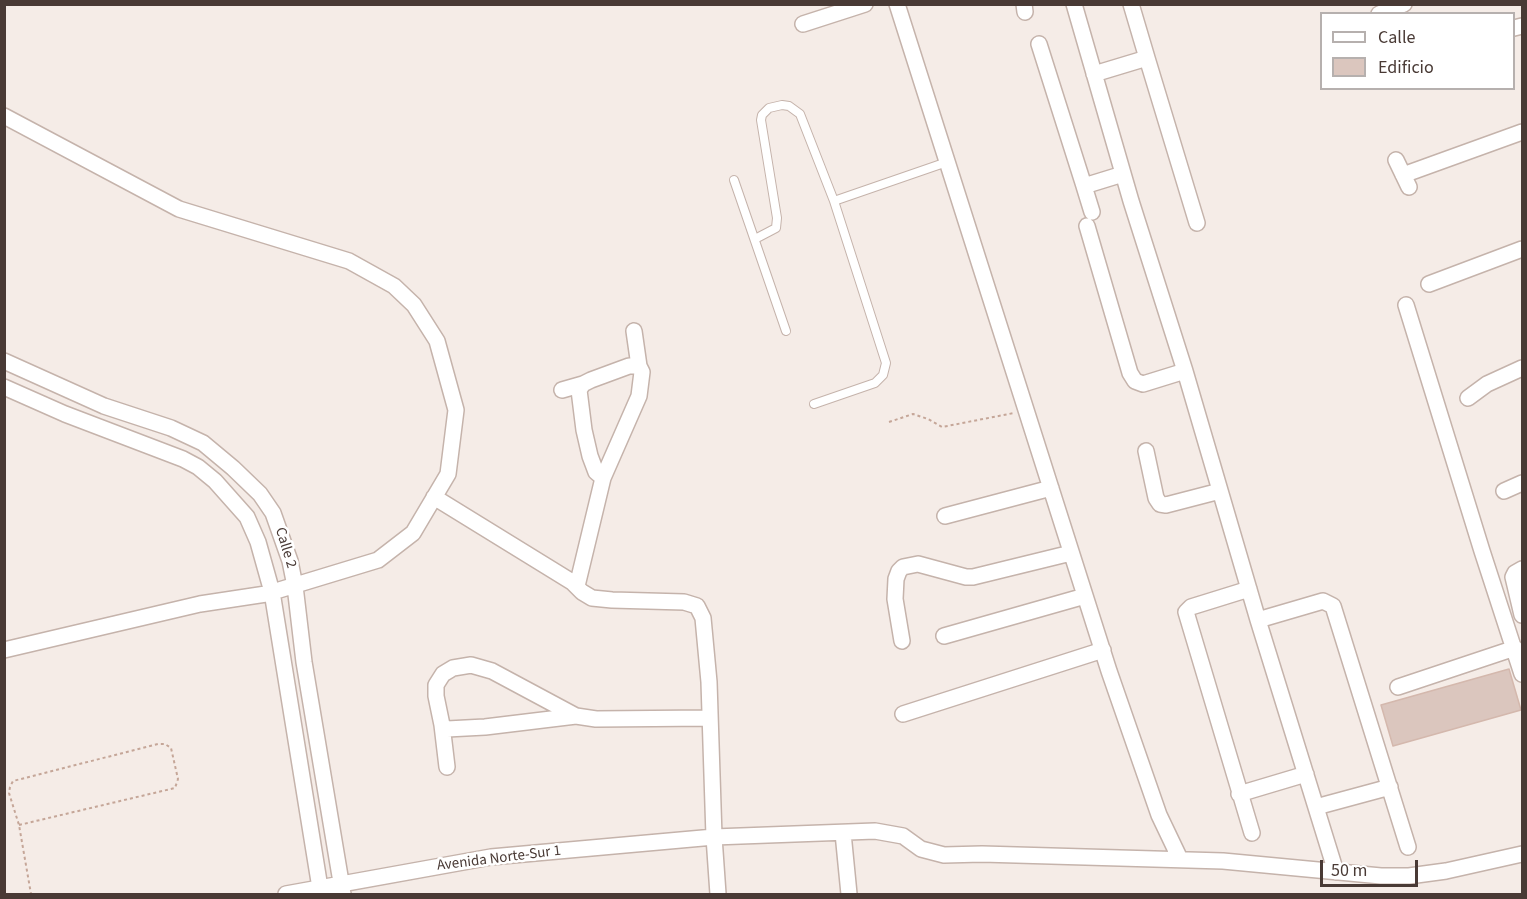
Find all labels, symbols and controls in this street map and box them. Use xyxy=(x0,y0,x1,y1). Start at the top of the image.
legend xyxy=(1320,12,1515,90)
text: Calle xyxy=(1378,25,1415,50)
text: Edificio xyxy=(1378,55,1434,80)
street label: Calle 2 xyxy=(270,525,300,571)
street label: Avenida Norte-Sur 1 xyxy=(436,842,562,876)
scale bar xyxy=(1323,848,1420,886)
text: 50 m xyxy=(1331,858,1367,883)

